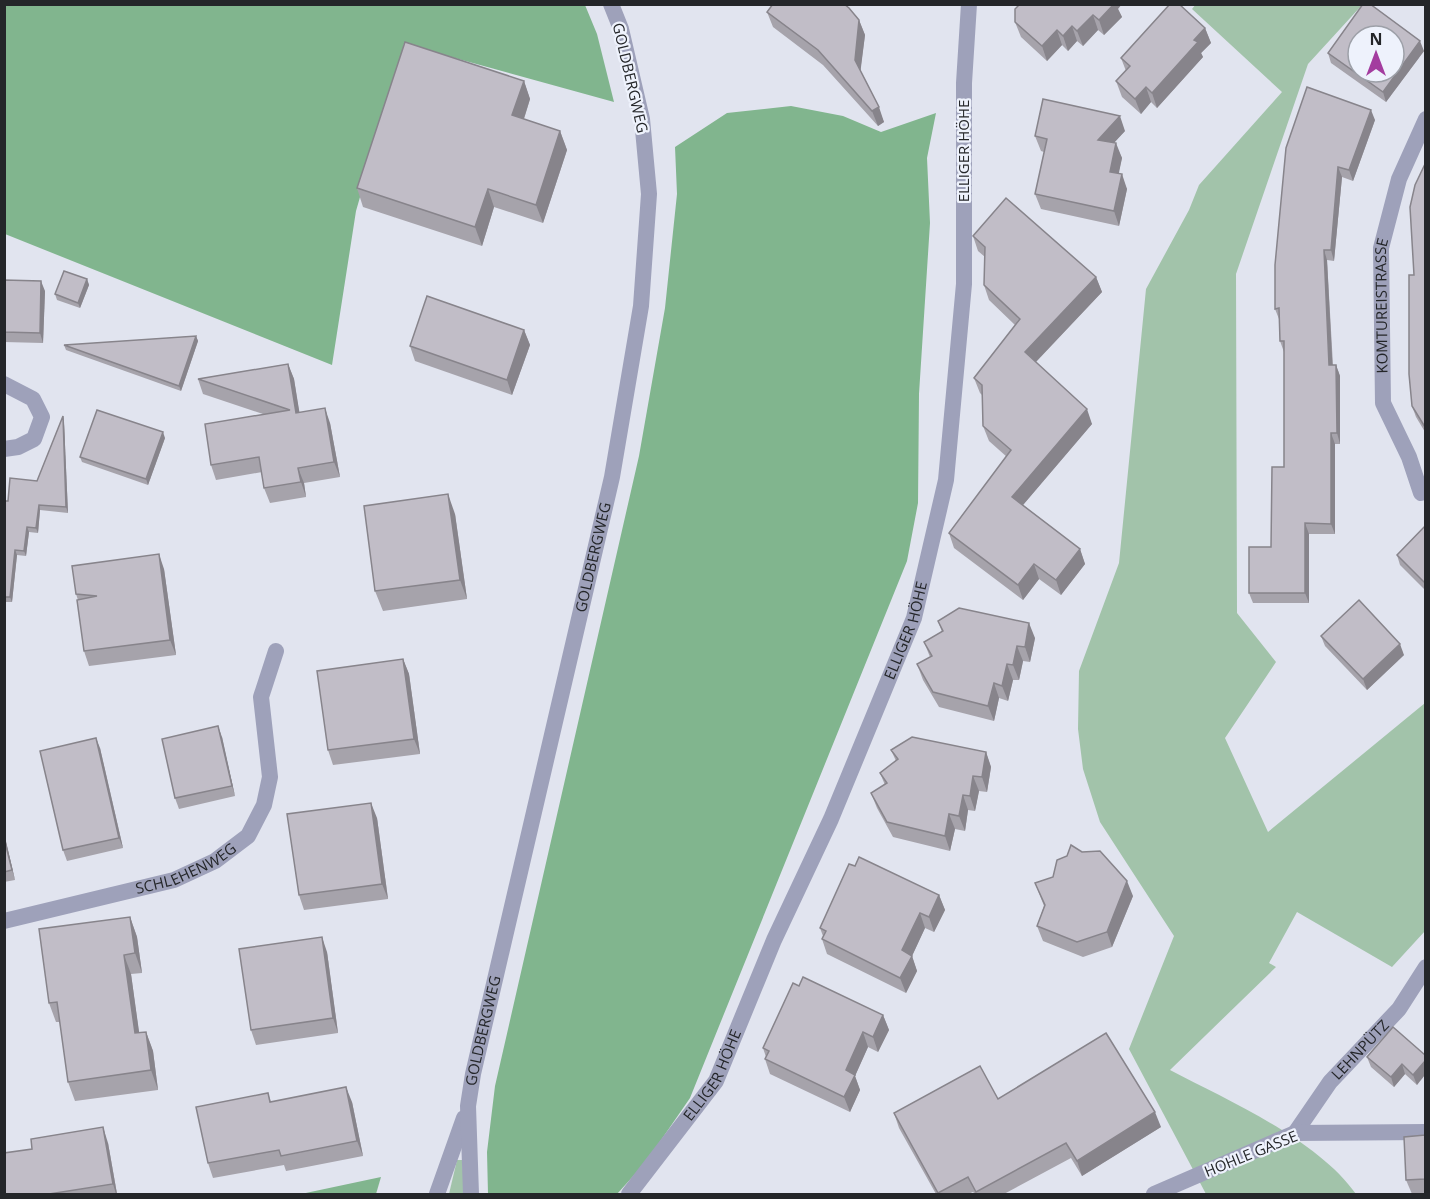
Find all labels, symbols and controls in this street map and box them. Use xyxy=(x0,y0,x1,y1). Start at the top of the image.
street label: GOLDBERGWEG xyxy=(609,21,653,135)
north arrow xyxy=(1346,24,1406,84)
text: N xyxy=(1369,28,1383,50)
street label: ELLIGER HÖHE xyxy=(953,100,973,202)
street label: KOMTUREISTRASSE xyxy=(1370,236,1392,374)
street label: GOLDBERGWEG xyxy=(570,500,615,614)
street label: ELLIGER HÖHE xyxy=(879,579,931,682)
street label: SCHLEHENWEG xyxy=(133,838,240,898)
street label: GOLDBERGWEG xyxy=(460,973,505,1087)
street label: LEHNPÜTZ xyxy=(1326,1015,1393,1083)
street label: ELLIGER HÖHE xyxy=(678,1026,745,1125)
street label: HOHLE GASSE xyxy=(1201,1125,1300,1181)

